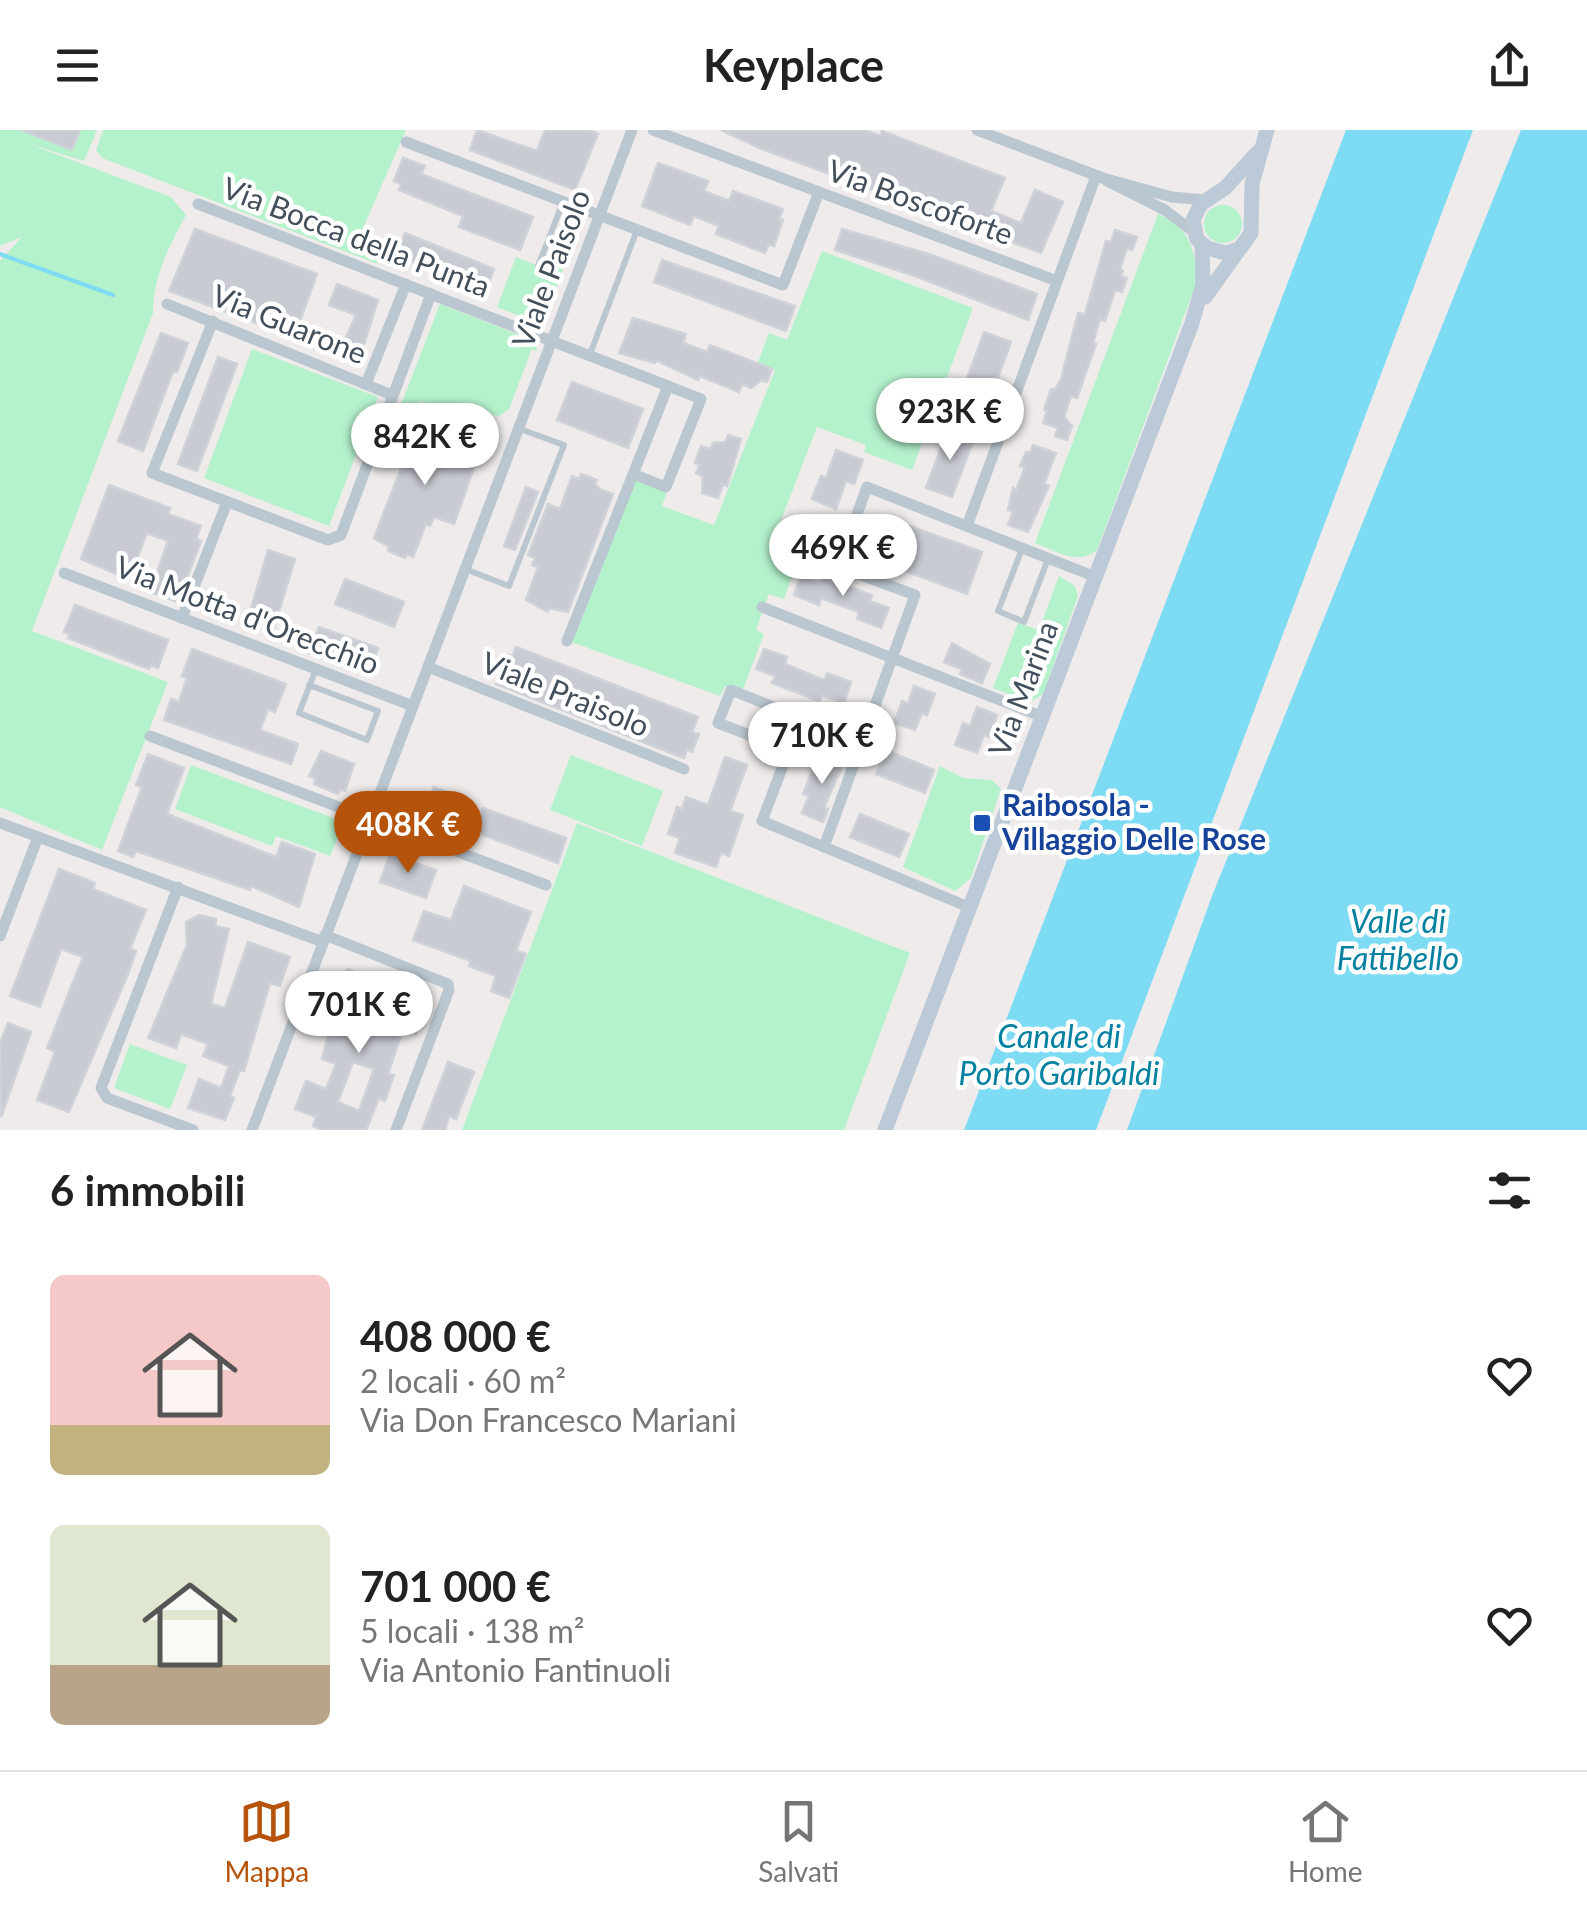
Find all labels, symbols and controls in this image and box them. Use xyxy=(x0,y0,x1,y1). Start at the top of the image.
icon: menu xyxy=(50,38,105,93)
text: Keyplace xyxy=(703,38,884,92)
icon: share xyxy=(1482,38,1537,93)
street label: Via Boscoforte xyxy=(823,151,1018,251)
street label: Via Bocca della Punta xyxy=(218,169,495,304)
street label: Viale Paisolo xyxy=(503,184,597,353)
street label: Via Guarone xyxy=(207,276,372,370)
pin: 923K € xyxy=(869,378,1031,463)
text: 923K € xyxy=(898,391,1002,430)
pin: 842K € xyxy=(344,403,506,488)
text: 842K € xyxy=(373,416,477,455)
pin: 469K € xyxy=(762,514,924,599)
text: 469K € xyxy=(791,527,895,566)
street label: Via Motta d'Orecchio xyxy=(111,547,385,681)
street label: Via Marina xyxy=(980,615,1064,761)
street label: Viale Praisolo xyxy=(477,643,655,743)
pin: 710K € xyxy=(741,702,903,787)
text: 710K € xyxy=(770,715,874,754)
place label: Raibosola - Villaggio Delle Rose xyxy=(1001,786,1266,856)
pin: 408K € xyxy=(327,791,489,876)
text: 408K € xyxy=(356,804,460,843)
marker: Raibosola - Villaggio Delle Rose xyxy=(971,812,993,834)
water label: Valle di Fattibello xyxy=(1337,901,1459,977)
pin: 701K € xyxy=(278,971,440,1056)
text: 701K € xyxy=(307,984,411,1023)
water label: Canale di Porto Garibaldi xyxy=(959,1016,1159,1092)
icon: filters xyxy=(1482,1163,1537,1218)
text: 6 immobili xyxy=(50,1165,245,1215)
text: 408 000 € xyxy=(360,1311,551,1361)
icon: home xyxy=(130,1315,250,1435)
icon: heart xyxy=(1482,1348,1537,1403)
text: 2 locali · 60 m² xyxy=(360,1361,566,1400)
text: Via Don Francesco Mariani xyxy=(360,1400,737,1439)
text: 701 000 € xyxy=(360,1561,551,1611)
icon: home xyxy=(130,1565,250,1685)
icon: heart xyxy=(1482,1598,1537,1653)
text: 5 locali · 138 m² xyxy=(360,1611,584,1650)
text: Via Antonio Fantinuoli xyxy=(360,1650,671,1689)
tab: Mappa xyxy=(224,1794,309,1888)
tab: Salvati xyxy=(758,1794,839,1888)
tab: Home xyxy=(1288,1794,1363,1888)

